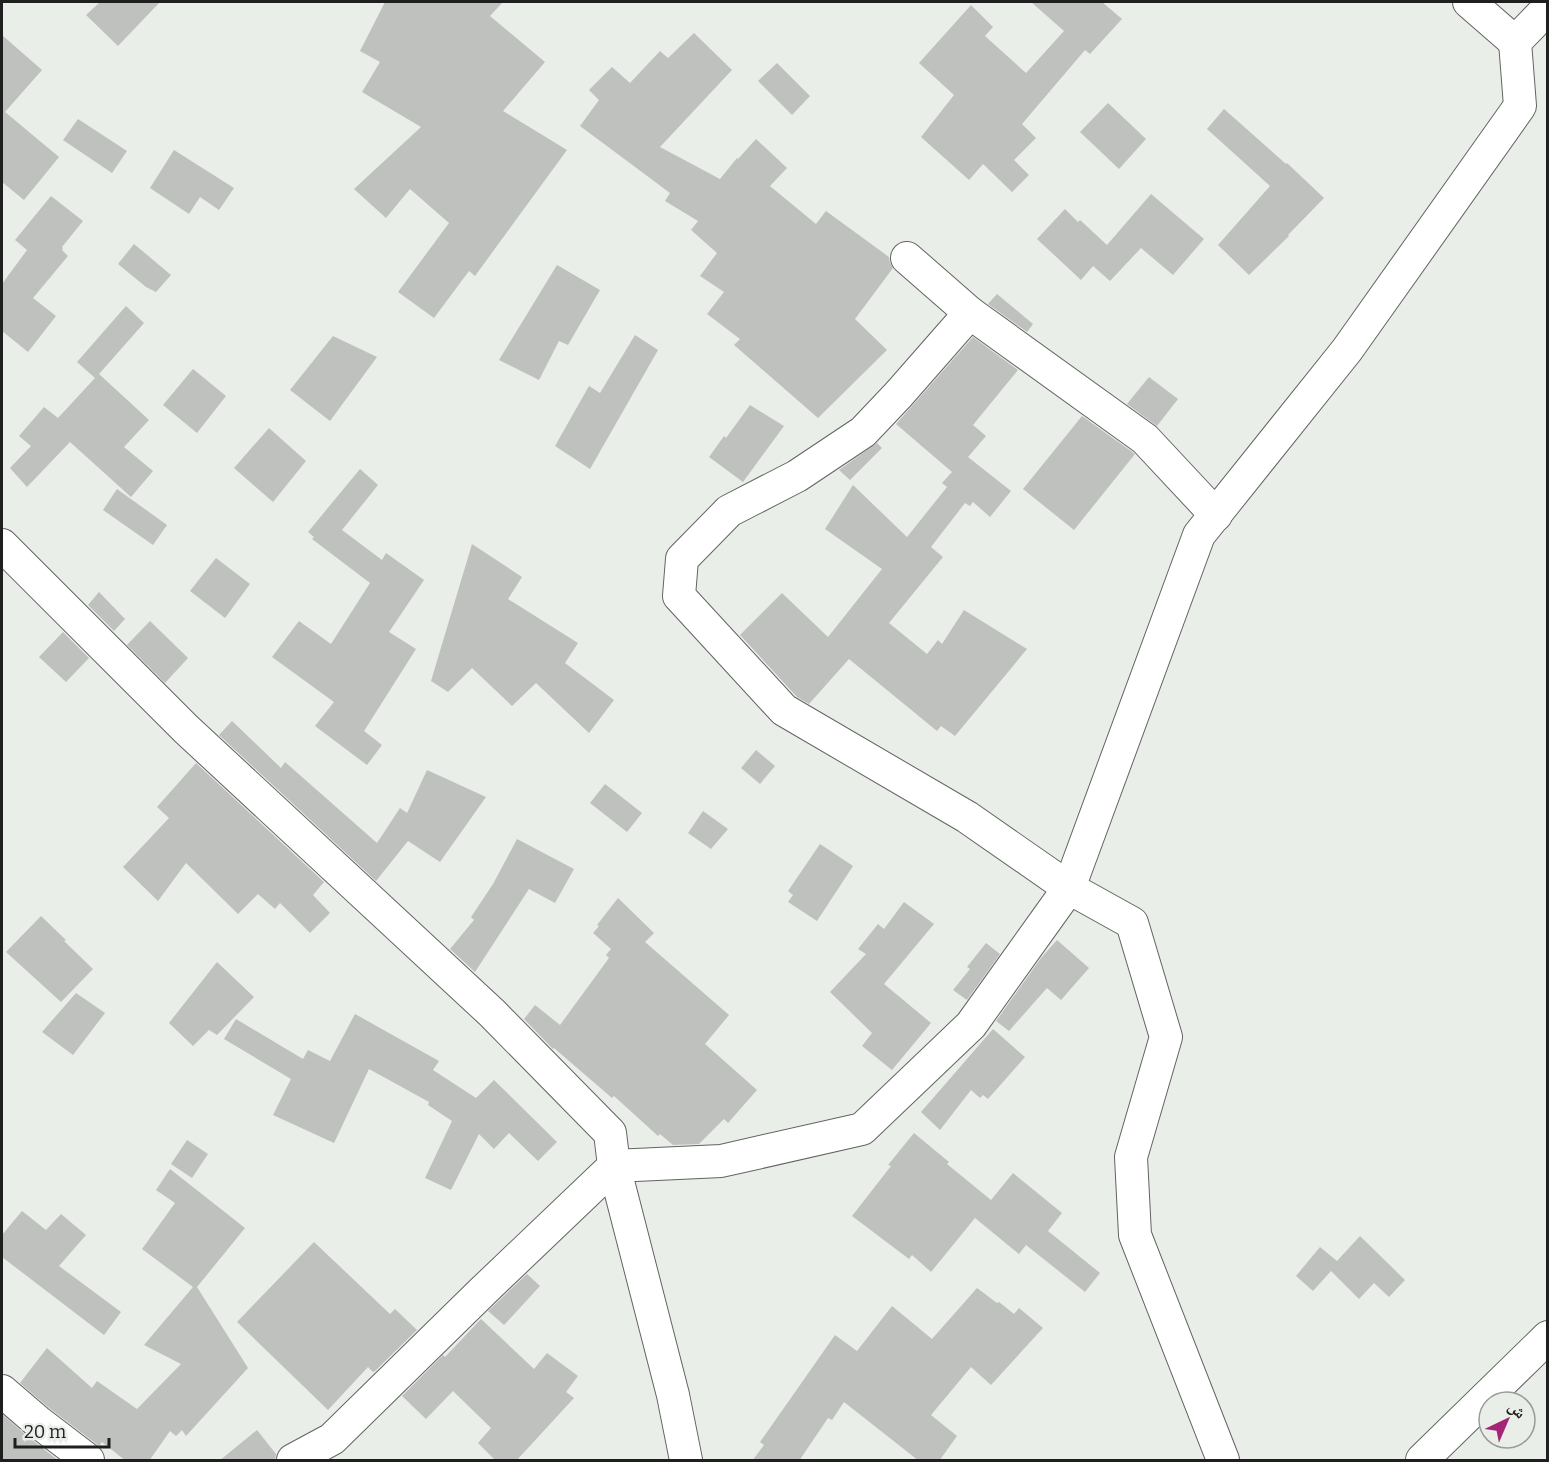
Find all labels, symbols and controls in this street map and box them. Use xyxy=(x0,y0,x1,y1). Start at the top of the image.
north arrow xyxy=(1477,1390,1537,1450)
text: ش xyxy=(1504,1397,1530,1422)
scale bar xyxy=(15,1411,110,1449)
text: 20 m xyxy=(24,1421,66,1443)

